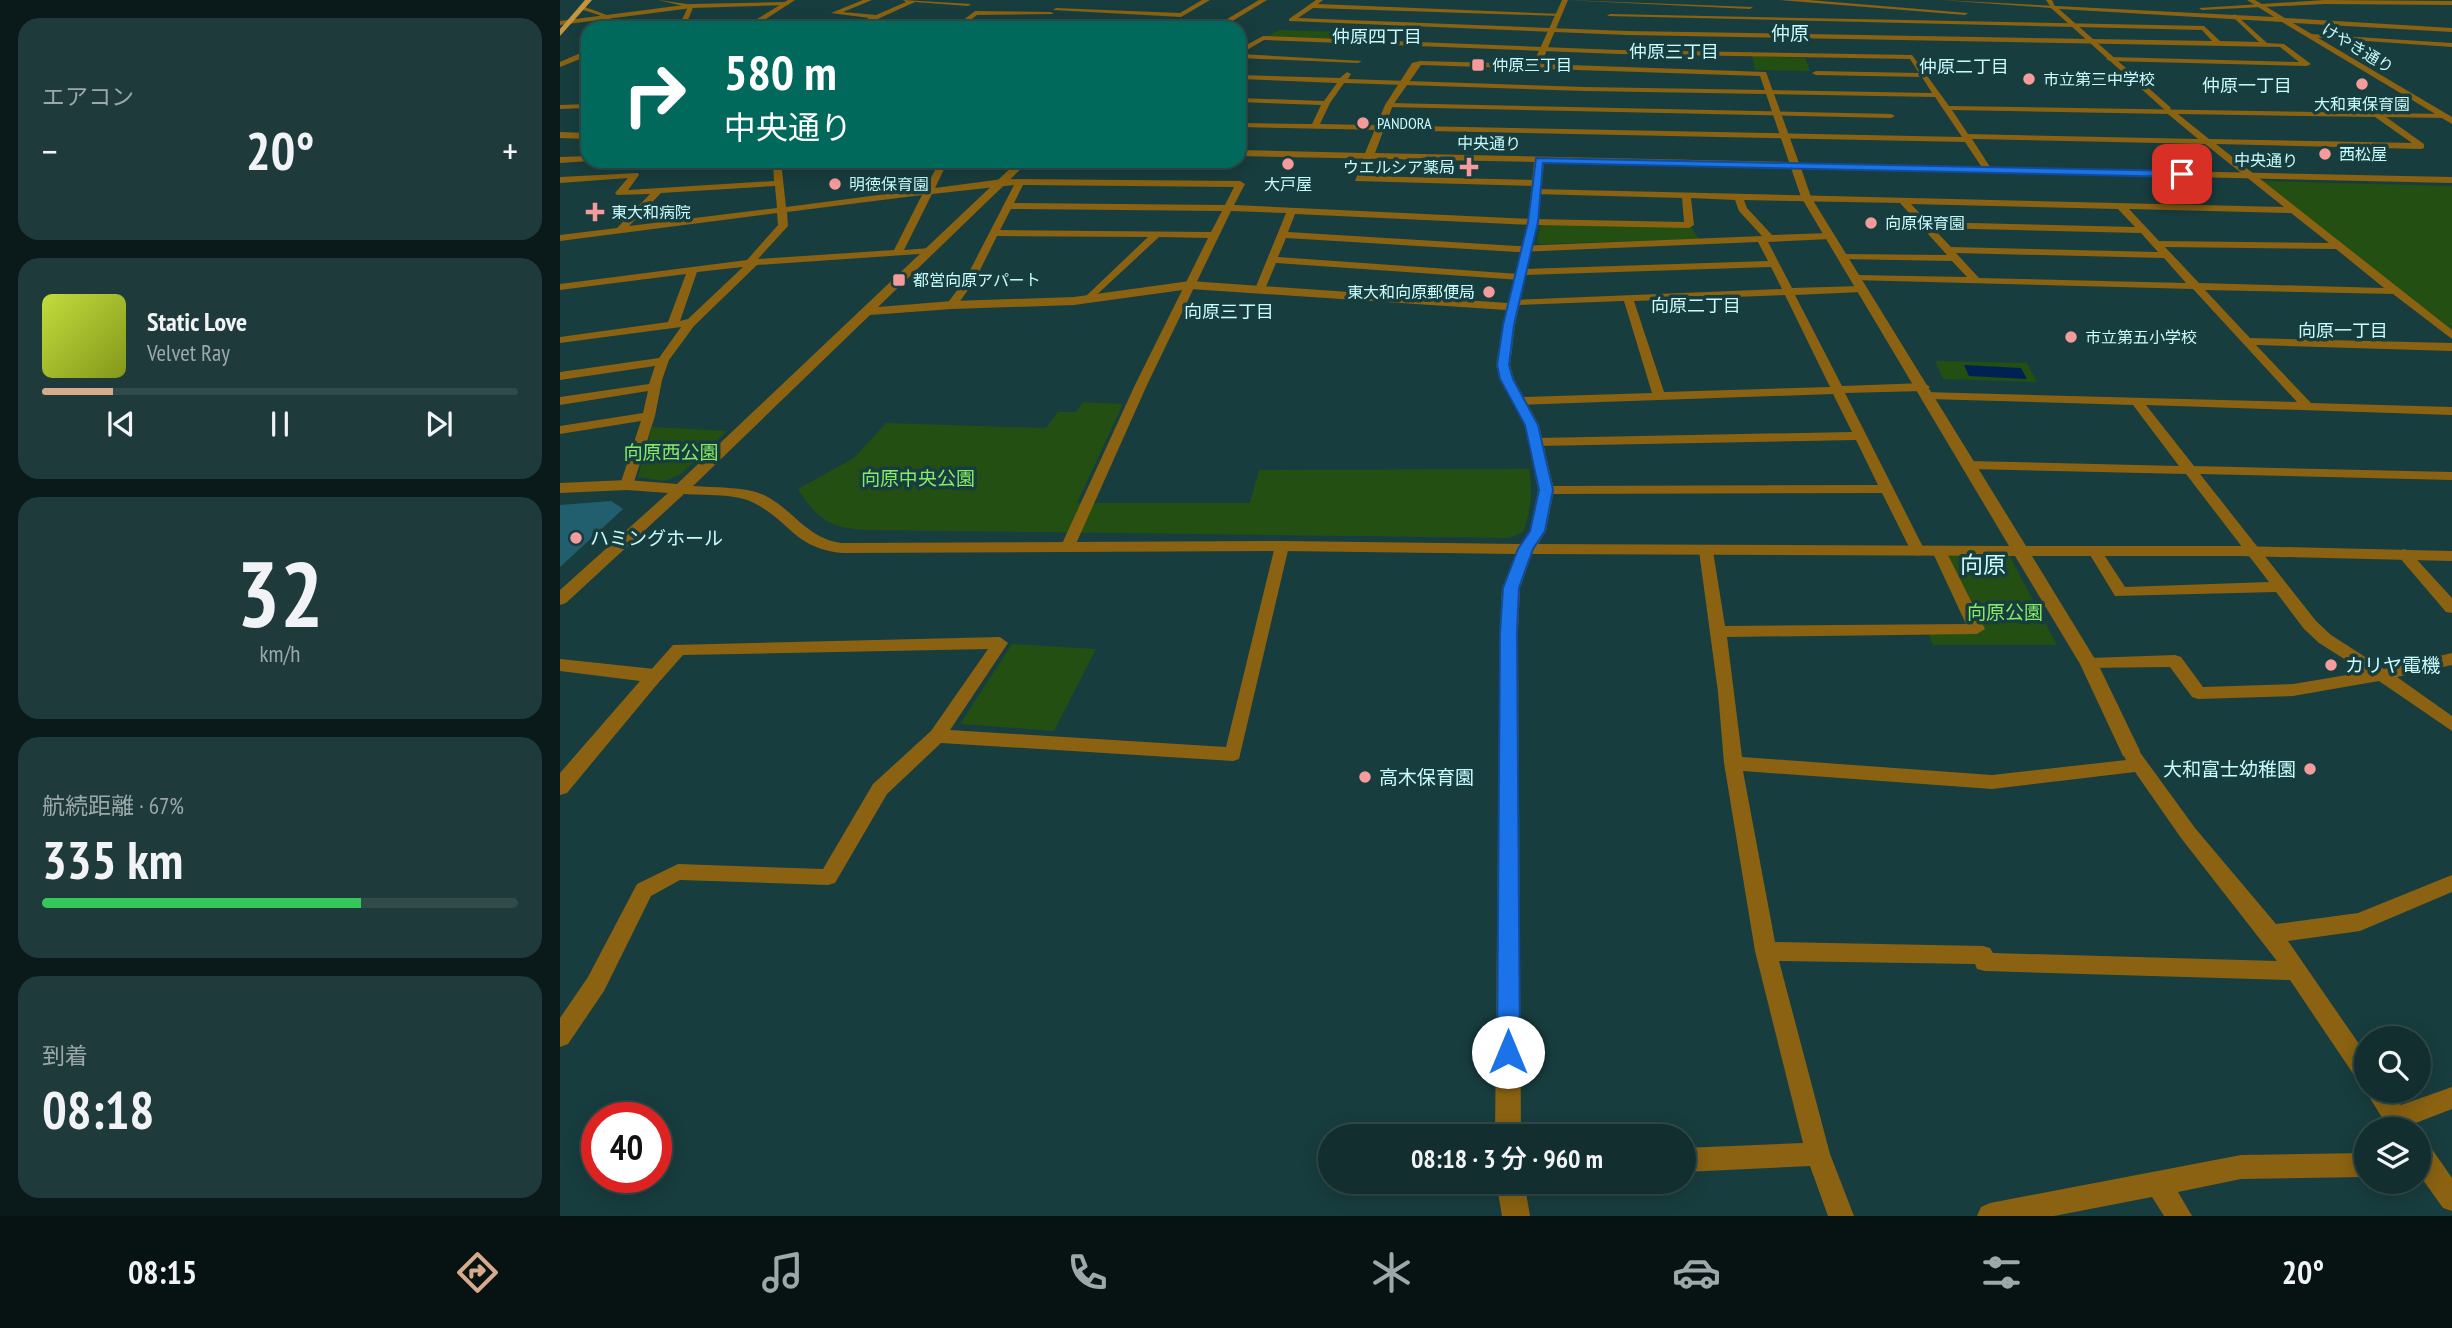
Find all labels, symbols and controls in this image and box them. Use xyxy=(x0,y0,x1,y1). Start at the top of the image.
street label: けやき通り xyxy=(2319,19,2397,77)
district label: 仲原 xyxy=(1771,21,1809,45)
district label: 仲原四丁目 xyxy=(1332,25,1422,48)
text: 580 m xyxy=(724,40,837,104)
district label: 仲原三丁目 xyxy=(1629,40,1719,63)
icon: right xyxy=(609,49,700,140)
place label: 仲原三丁目 xyxy=(1492,55,1572,75)
district label: 仲原二丁目 xyxy=(1919,55,2009,78)
marker: 仲原三丁目 xyxy=(1470,57,1486,73)
place label: 市立第三中学校 xyxy=(2043,69,2155,89)
marker: 市立第三中学校 xyxy=(2021,71,2037,87)
district label: 仲原一丁目 xyxy=(2202,74,2292,97)
marker: 大和東保育園 xyxy=(2354,76,2370,92)
text: エアコン xyxy=(42,82,134,111)
place label: 大和東保育園 xyxy=(2314,94,2410,114)
text: 中央通り xyxy=(724,106,852,148)
place label: PANDORA xyxy=(1377,113,1432,133)
marker: PANDORA xyxy=(1355,115,1371,131)
text: 20° xyxy=(246,117,314,184)
text: − xyxy=(42,126,58,175)
text: + xyxy=(502,126,518,175)
street label: 中央通り xyxy=(1457,132,1521,154)
pin xyxy=(2152,144,2212,204)
place label: 西松屋 xyxy=(2339,144,2387,164)
marker: 西松屋 xyxy=(2317,146,2333,162)
street label: 中央通り xyxy=(2234,149,2298,171)
icon: arrive xyxy=(2163,155,2201,193)
marker: 大戸屋 xyxy=(1280,156,1296,172)
place label: ウエルシア薬局 xyxy=(1343,157,1455,177)
marker: ウエルシア薬局 xyxy=(1461,159,1477,175)
place label: 明徳保育園 xyxy=(849,174,929,194)
place label: 大戸屋 xyxy=(1264,174,1312,194)
marker: 明徳保育園 xyxy=(827,176,843,192)
marker: 東大和病院 xyxy=(585,202,605,222)
place label: 東大和病院 xyxy=(611,202,691,222)
place label: 向原保育園 xyxy=(1885,213,1965,233)
marker: 向原保育園 xyxy=(1863,215,1879,231)
place label: 都営向原アパート xyxy=(913,270,1041,290)
marker: 都営向原アパート xyxy=(891,272,907,288)
place label: 東大和向原郵便局 xyxy=(1347,282,1475,302)
marker: 東大和向原郵便局 xyxy=(1481,284,1497,300)
district label: 向原二丁目 xyxy=(1651,294,1741,317)
district label: 向原三丁目 xyxy=(1184,300,1274,323)
text: Static Love xyxy=(147,305,247,338)
district label: 向原一丁目 xyxy=(2298,319,2388,342)
place label: 市立第五小学校 xyxy=(2085,327,2197,347)
marker: 市立第五小学校 xyxy=(2063,329,2079,345)
text: Velvet Ray xyxy=(147,338,230,367)
icon: previous xyxy=(102,405,140,443)
icon: pause xyxy=(261,405,299,443)
icon: next xyxy=(420,405,458,443)
park label: 向原西公園 xyxy=(623,440,719,464)
park label: 向原中央公園 xyxy=(861,466,975,490)
place label: ハミングホール xyxy=(590,526,723,550)
marker: ハミングホール xyxy=(568,530,584,546)
text: 32 xyxy=(237,534,324,652)
district label: 向原 xyxy=(1960,550,2006,579)
park label: 向原公園 xyxy=(1967,600,2043,624)
text: km/h xyxy=(260,639,300,668)
place label: カリヤ電機 xyxy=(2345,653,2440,677)
marker: カリヤ電機 xyxy=(2323,657,2339,673)
place label: 大和富士幼稚園 xyxy=(2163,757,2296,781)
marker: 大和富士幼稚園 xyxy=(2302,761,2318,777)
place label: 高木保育園 xyxy=(1379,765,1474,789)
marker: 高木保育園 xyxy=(1357,769,1373,785)
text: 航続距離 · 67% xyxy=(42,791,184,820)
text: 335 km xyxy=(42,826,183,893)
position arrow xyxy=(1471,1015,1545,1089)
map controls xyxy=(2354,1026,2431,1194)
button: search xyxy=(2354,1026,2431,1103)
text: 到着 xyxy=(42,1041,88,1070)
text: 08:18 xyxy=(42,1076,154,1143)
speed limit sign: 40 xyxy=(581,1102,672,1193)
button: layers xyxy=(2354,1117,2431,1194)
text: 08:18 · 3 分 · 960 m xyxy=(1411,1142,1603,1175)
icon: directions xyxy=(453,1248,502,1297)
icon: music xyxy=(758,1248,807,1297)
icon: phone xyxy=(1063,1248,1112,1297)
icon: climate xyxy=(1367,1248,1416,1297)
icon: car xyxy=(1672,1248,1721,1297)
icon: filters xyxy=(1977,1248,2026,1297)
text: 08:15 xyxy=(128,1251,197,1293)
text: 20° xyxy=(2282,1251,2324,1293)

